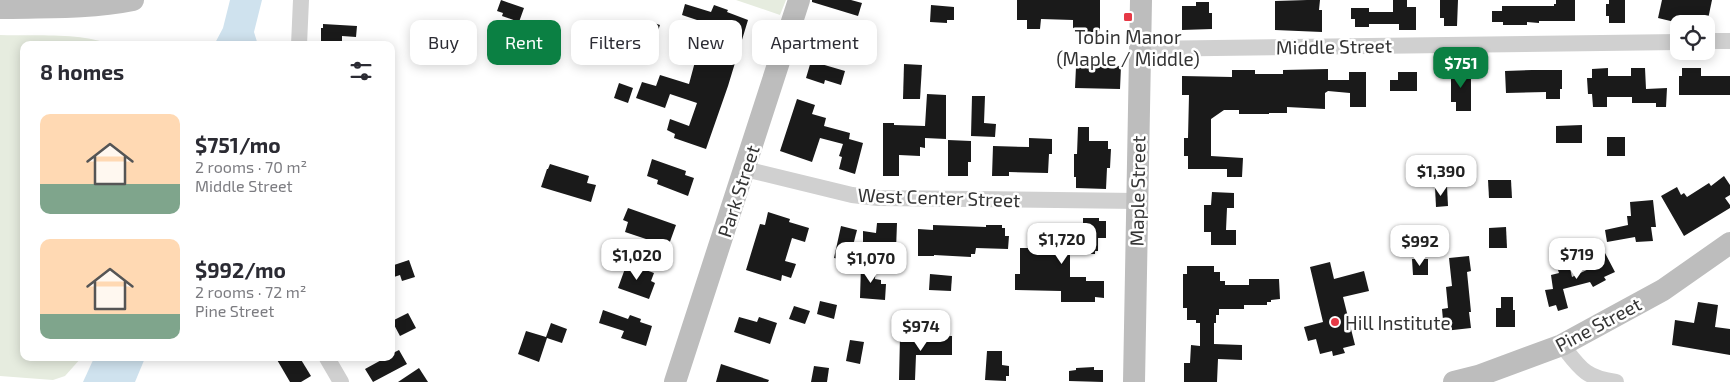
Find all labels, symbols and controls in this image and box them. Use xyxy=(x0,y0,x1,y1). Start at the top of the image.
marker: Tobin Manor (Maple / Middle) xyxy=(1122,11,1134,23)
map controls xyxy=(1670,15,1715,60)
button: locate xyxy=(1670,15,1715,60)
chip: Buy xyxy=(410,20,477,65)
chip: Rent xyxy=(487,20,561,65)
chip: Filters xyxy=(571,20,659,65)
chip: New xyxy=(669,20,742,65)
chip: Apartment xyxy=(752,20,877,65)
place label: Tobin Manor (Maple / Middle) xyxy=(1056,25,1200,70)
street label: Middle Street xyxy=(1276,33,1392,59)
pin: $751 xyxy=(1431,46,1491,89)
text: $751 xyxy=(1444,53,1478,72)
icon: filters xyxy=(347,57,375,85)
text: 8 homes xyxy=(40,59,124,84)
text: $751/mo xyxy=(195,132,281,157)
icon: home xyxy=(80,134,140,194)
street label: Maple Street xyxy=(1125,135,1149,247)
street label: Park Street xyxy=(712,142,764,240)
pin: $1,390 xyxy=(1400,154,1482,197)
text: 2 rooms · 70 m² xyxy=(195,157,307,176)
text: $1,390 xyxy=(1417,161,1465,180)
text: Middle Street xyxy=(195,176,293,195)
street label: West Center Street xyxy=(857,183,1021,211)
pin: $1,720 xyxy=(1021,222,1103,265)
pin: $992 xyxy=(1390,224,1450,267)
text: $1,720 xyxy=(1038,229,1086,248)
text: $992 xyxy=(1401,231,1439,250)
pin: $1,020 xyxy=(596,238,678,281)
pin: $719 xyxy=(1547,238,1607,280)
pin: $1,070 xyxy=(830,242,912,284)
text: $719 xyxy=(1560,244,1594,263)
text: $1,020 xyxy=(612,245,662,264)
text: $1,070 xyxy=(847,248,895,267)
text: $992/mo xyxy=(195,257,286,282)
icon: home xyxy=(80,259,140,319)
text: 2 rooms · 72 m² xyxy=(195,282,306,301)
street label: Pine Street xyxy=(1551,292,1645,356)
text: Pine Street xyxy=(195,301,274,320)
pin: $974 xyxy=(891,310,951,352)
place label: Hill Institute xyxy=(1345,311,1451,334)
text: $974 xyxy=(902,316,940,335)
marker: Hill Institute xyxy=(1329,316,1341,328)

